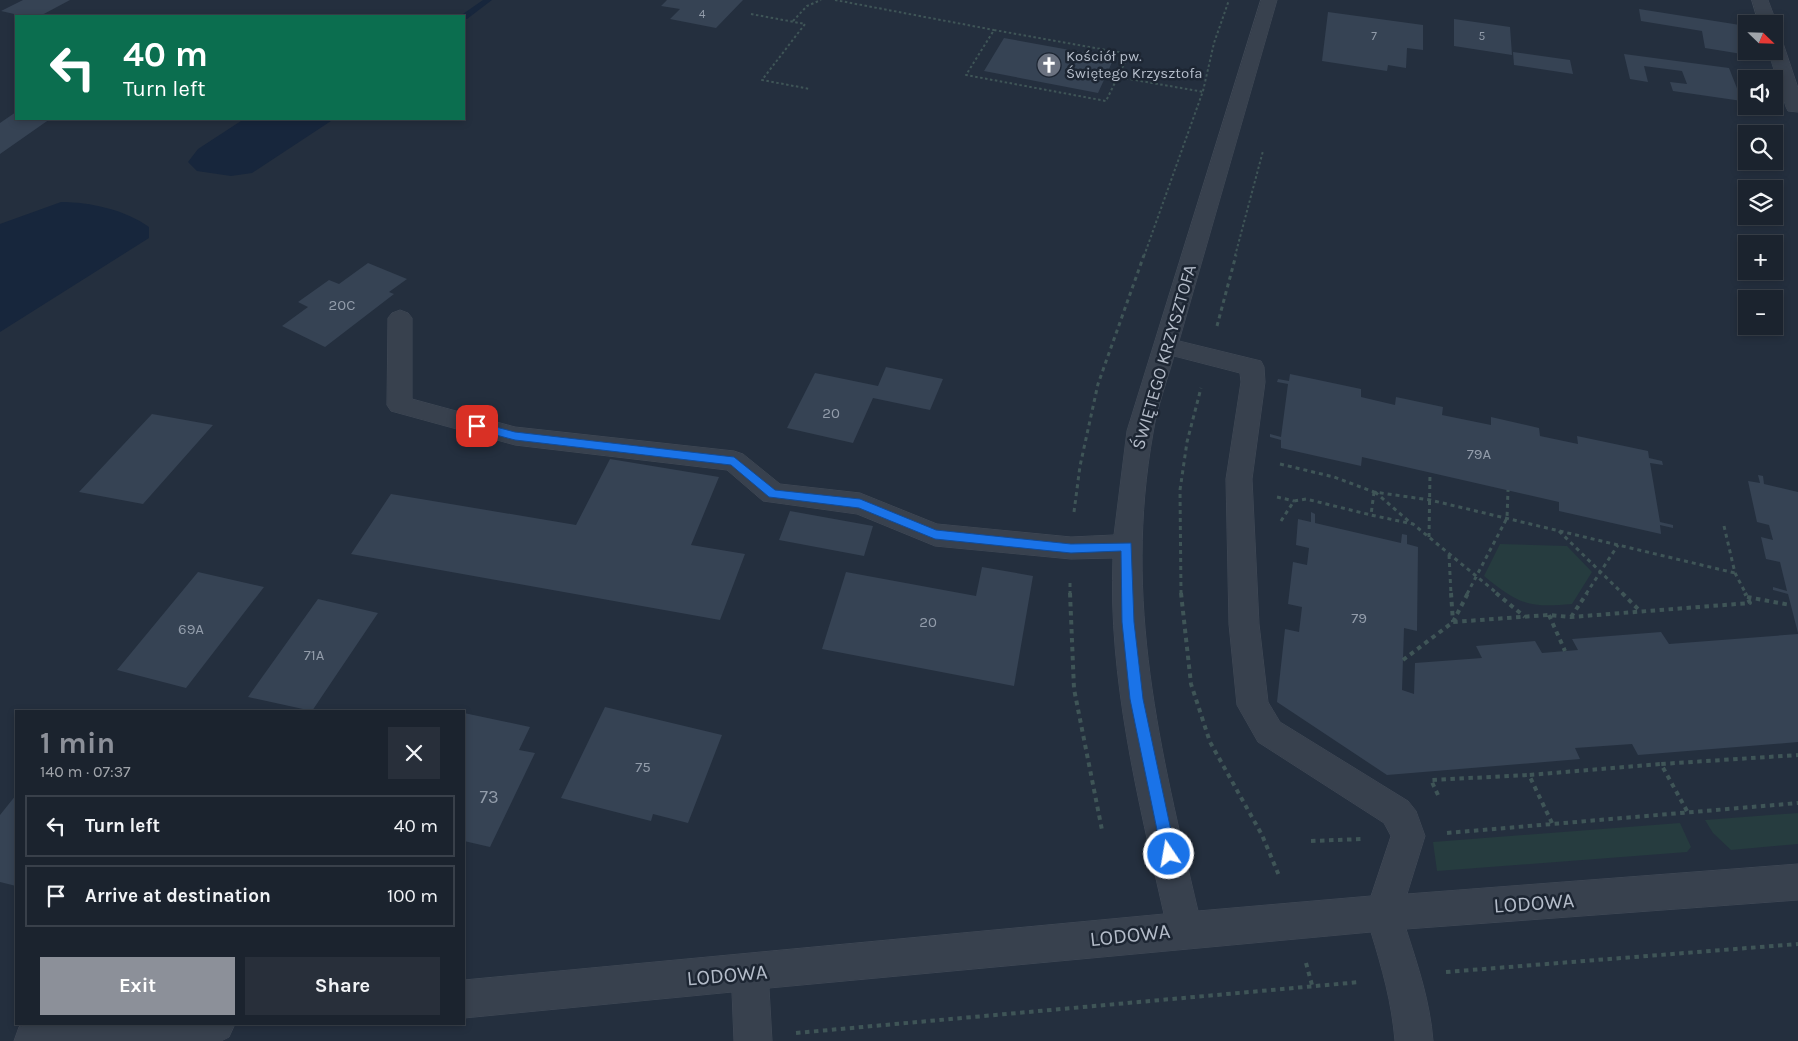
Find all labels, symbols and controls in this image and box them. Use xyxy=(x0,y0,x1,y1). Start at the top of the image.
house number: 4 xyxy=(699,7,706,21)
north arrow xyxy=(1738,15,1782,60)
map controls xyxy=(1738,15,1783,335)
house number: 7 xyxy=(1371,29,1377,43)
house number: 5 xyxy=(1479,29,1486,43)
text: 40 m xyxy=(123,34,208,75)
icon: left xyxy=(40,35,105,100)
place label: Kościół pw. Świętego Krzysztofa xyxy=(1066,47,1203,82)
church icon: Kościół pw. Świętego Krzysztofa xyxy=(1036,52,1062,78)
button: sound xyxy=(1738,70,1783,115)
text: Turn left xyxy=(123,76,206,102)
button: search xyxy=(1738,125,1783,170)
button: layers xyxy=(1738,180,1783,225)
button: + xyxy=(1738,235,1783,280)
street label: ŚWIĘTEGO KRZYSZTOFA xyxy=(1126,262,1201,452)
button: − xyxy=(1738,290,1783,335)
house number: 20C xyxy=(329,296,355,314)
house number: 20 xyxy=(822,404,840,422)
pin xyxy=(456,405,498,447)
icon: arrive xyxy=(463,412,491,440)
house number: 79A xyxy=(1467,445,1492,463)
house number: 79 xyxy=(1351,609,1367,627)
house number: 20 xyxy=(919,613,937,631)
house number: 69A xyxy=(178,620,204,638)
house number: 71A xyxy=(304,646,325,664)
text: 1 min xyxy=(40,725,115,761)
button: close xyxy=(388,727,440,779)
house number: 75 xyxy=(635,758,651,776)
text: 140 m · 07:37 xyxy=(40,762,131,781)
house number: 73 xyxy=(479,786,499,808)
icon: left xyxy=(42,812,70,840)
text: Turn left xyxy=(85,815,160,837)
text: 40 m xyxy=(394,815,438,837)
position arrow xyxy=(1142,827,1194,879)
icon: arrive xyxy=(42,882,70,910)
text: Arrive at destination xyxy=(85,885,271,907)
text: 100 m xyxy=(387,885,438,907)
street label: LODOWA xyxy=(1493,888,1575,918)
street label: LODOWA xyxy=(1088,919,1172,951)
button: Exit xyxy=(40,957,235,1015)
button: Share xyxy=(245,957,440,1015)
street label: LODOWA xyxy=(686,960,768,990)

